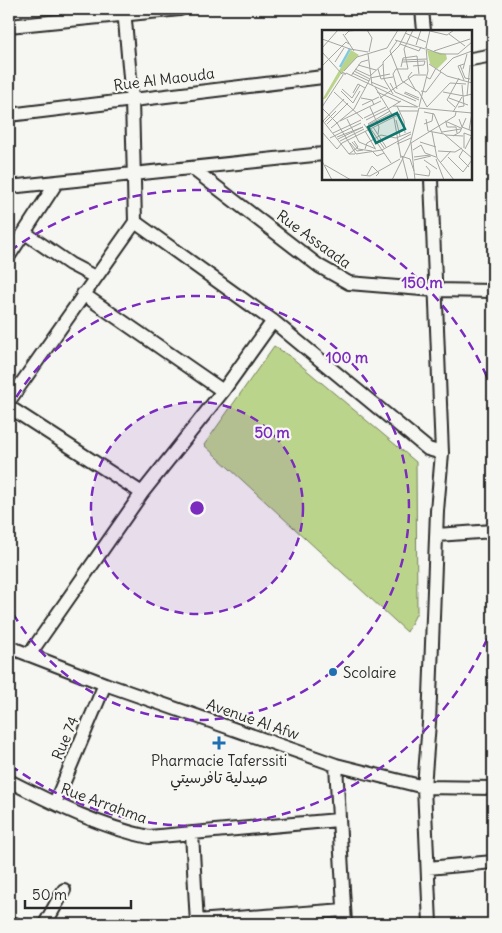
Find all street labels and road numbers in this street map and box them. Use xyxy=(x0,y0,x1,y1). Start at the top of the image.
street label: Rue Al Maouda xyxy=(113,63,216,95)
street label: Rue Assaada xyxy=(273,206,355,273)
street label: Avenue Al Afw xyxy=(204,694,302,744)
street label: Rue 74 xyxy=(47,713,83,763)
street label: Rue Arrahma xyxy=(58,779,150,828)

